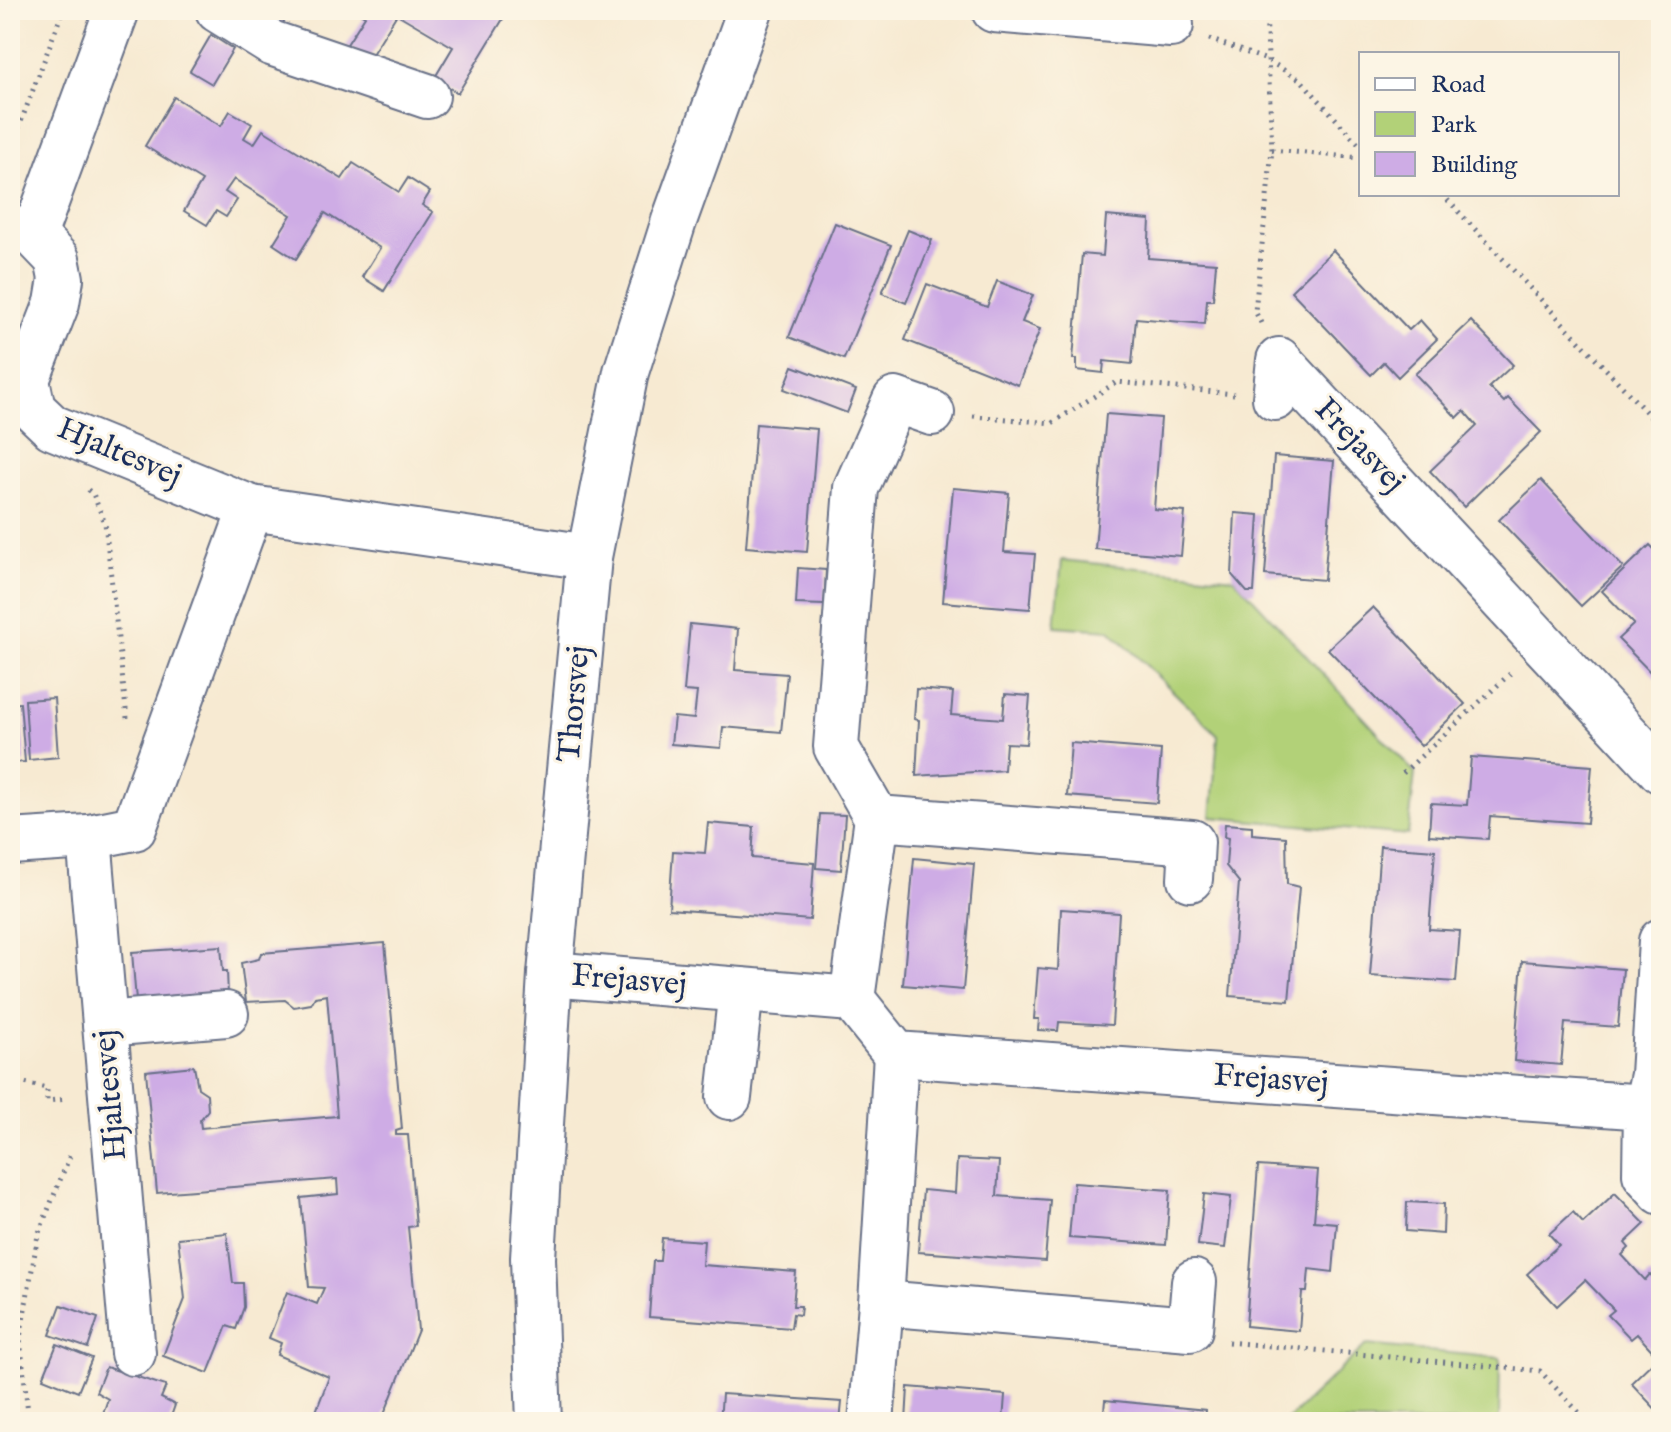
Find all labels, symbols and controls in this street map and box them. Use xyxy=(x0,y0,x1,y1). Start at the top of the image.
legend xyxy=(1359,52,1619,196)
text: Road xyxy=(1431,70,1485,101)
text: Park xyxy=(1431,110,1477,141)
text: Building xyxy=(1431,150,1518,181)
street label: Frejasvej xyxy=(1305,390,1413,502)
street label: Hjaltesvej xyxy=(51,409,187,497)
street label: Thorsvej xyxy=(549,644,601,764)
street label: Frejasvej xyxy=(570,956,688,1006)
street label: Hjaltesvej xyxy=(85,1028,137,1162)
street label: Frejasvej xyxy=(1212,1056,1330,1104)

